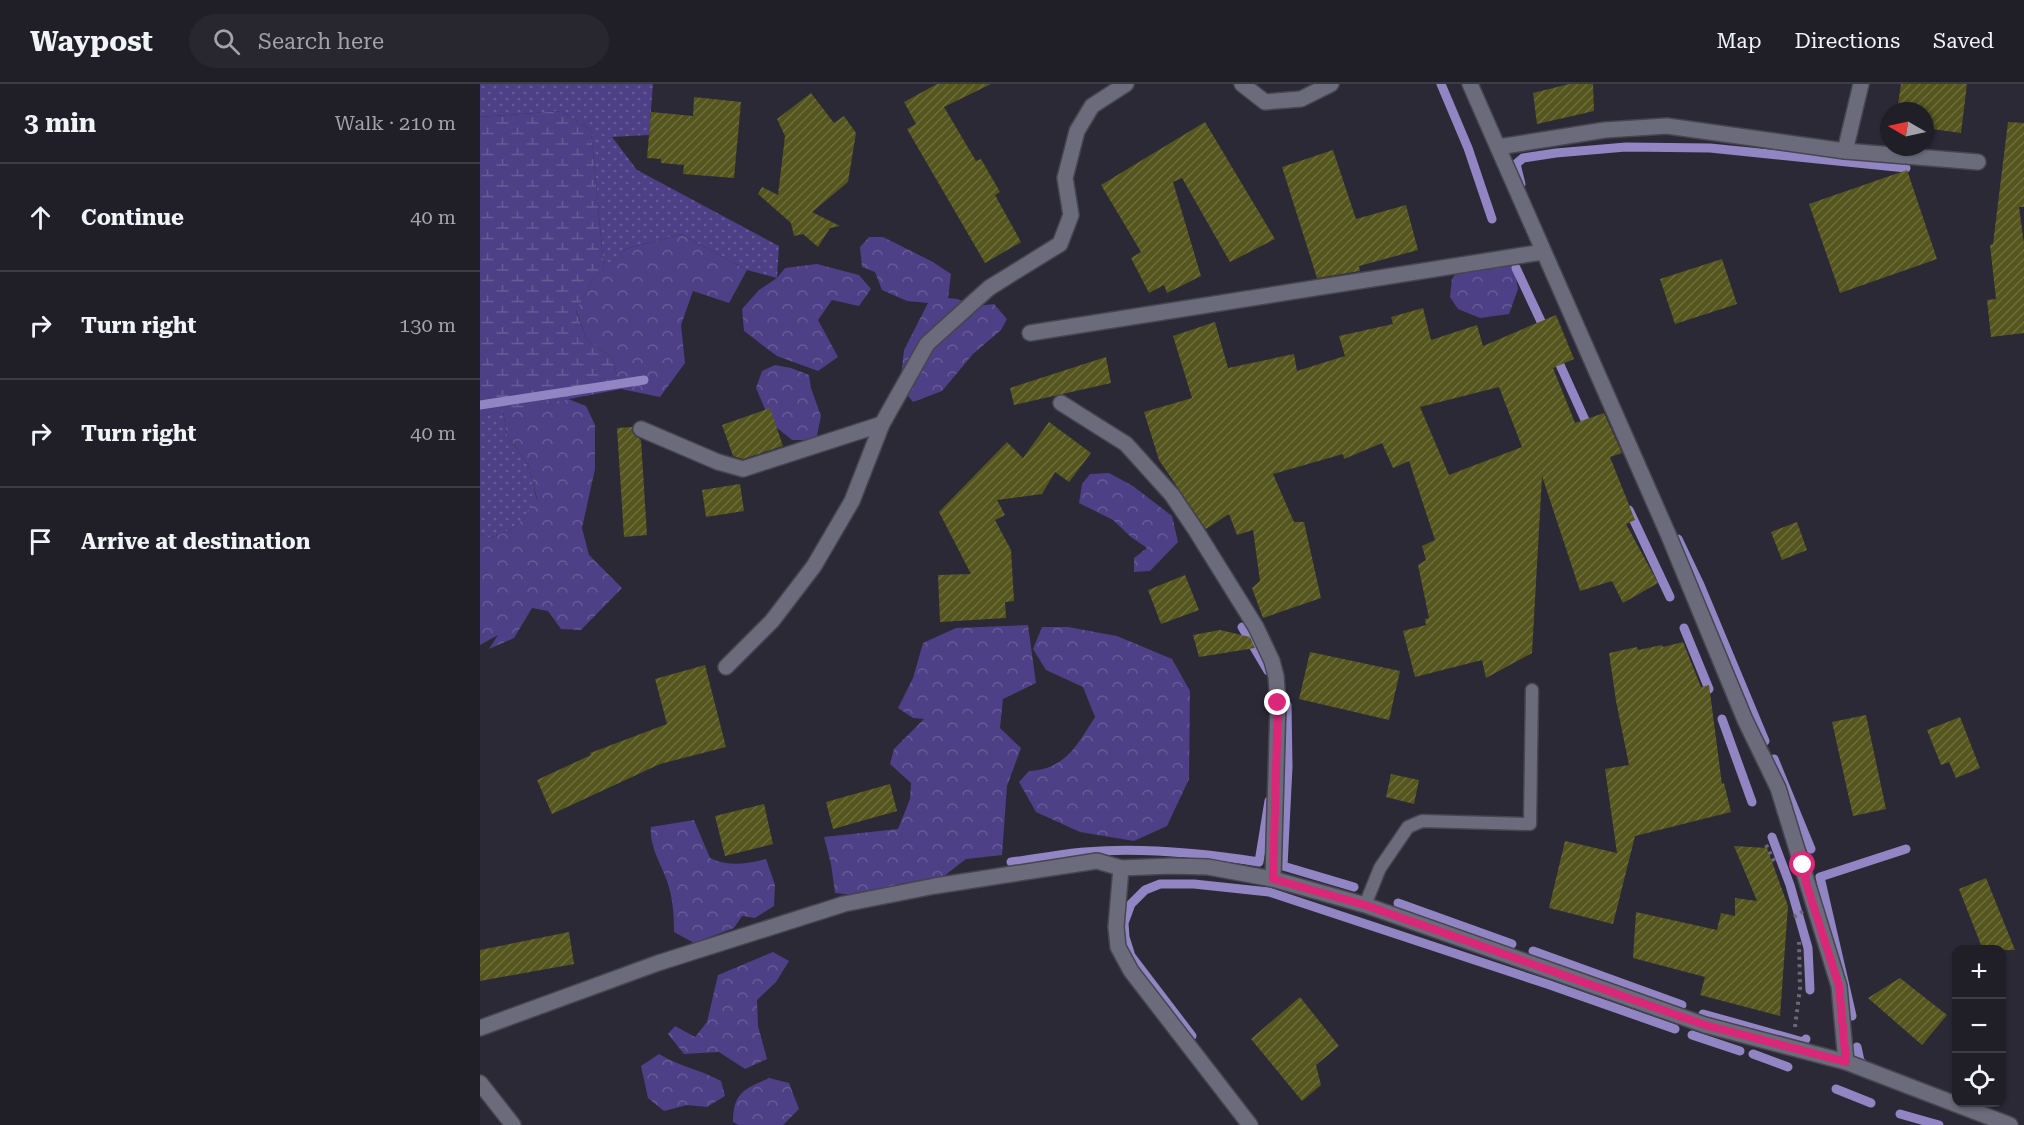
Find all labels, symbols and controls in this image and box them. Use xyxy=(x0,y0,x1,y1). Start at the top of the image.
search box xyxy=(189,14,609,68)
text: Waypost xyxy=(30,25,153,58)
icon: search xyxy=(210,25,243,58)
text: Search here xyxy=(258,29,384,54)
text: Map xyxy=(1717,29,1761,53)
text: Directions xyxy=(1794,29,1900,53)
text: Saved xyxy=(1933,29,1994,53)
north arrow xyxy=(1880,102,1934,156)
text: 3 min xyxy=(24,108,96,138)
text: Walk · 210 m xyxy=(335,111,456,135)
icon: ahead xyxy=(24,201,57,234)
text: Continue xyxy=(81,205,184,230)
text: 40 m xyxy=(410,205,456,229)
icon: right xyxy=(24,309,57,342)
text: Turn right xyxy=(81,313,196,338)
text: 130 m xyxy=(399,313,456,337)
icon: right xyxy=(24,417,57,450)
text: Turn right xyxy=(81,421,196,446)
text: 40 m xyxy=(410,421,456,445)
icon: arrive xyxy=(24,525,57,558)
text: Arrive at destination xyxy=(81,529,310,554)
route end xyxy=(1264,689,1290,715)
route start xyxy=(1789,851,1815,877)
map controls xyxy=(1952,945,2006,1107)
button: + xyxy=(1952,945,2006,999)
button: − xyxy=(1952,999,2006,1053)
button: locate xyxy=(1952,1053,2006,1107)

